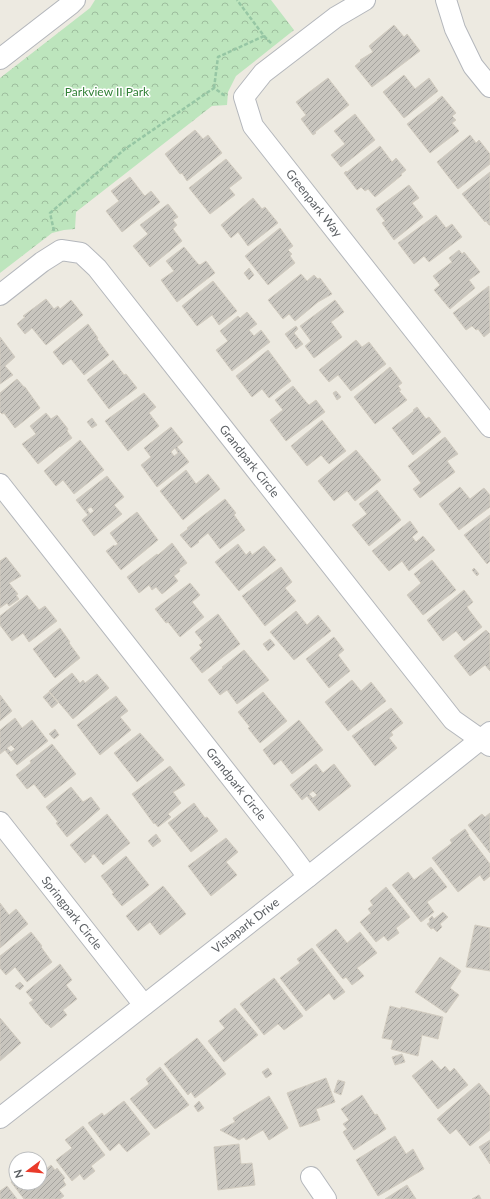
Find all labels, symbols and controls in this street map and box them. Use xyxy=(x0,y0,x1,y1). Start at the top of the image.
park label: Parkview II Park xyxy=(65,84,150,99)
street label: Greenpark Way xyxy=(283,166,346,241)
street label: Grandpark Circle xyxy=(216,421,283,500)
street label: Grandpark Circle xyxy=(203,745,270,823)
street label: Springpark Circle xyxy=(39,873,106,953)
street label: Vistapark Drive xyxy=(209,894,282,956)
north arrow xyxy=(8,1151,48,1191)
text: N xyxy=(10,1168,25,1180)

